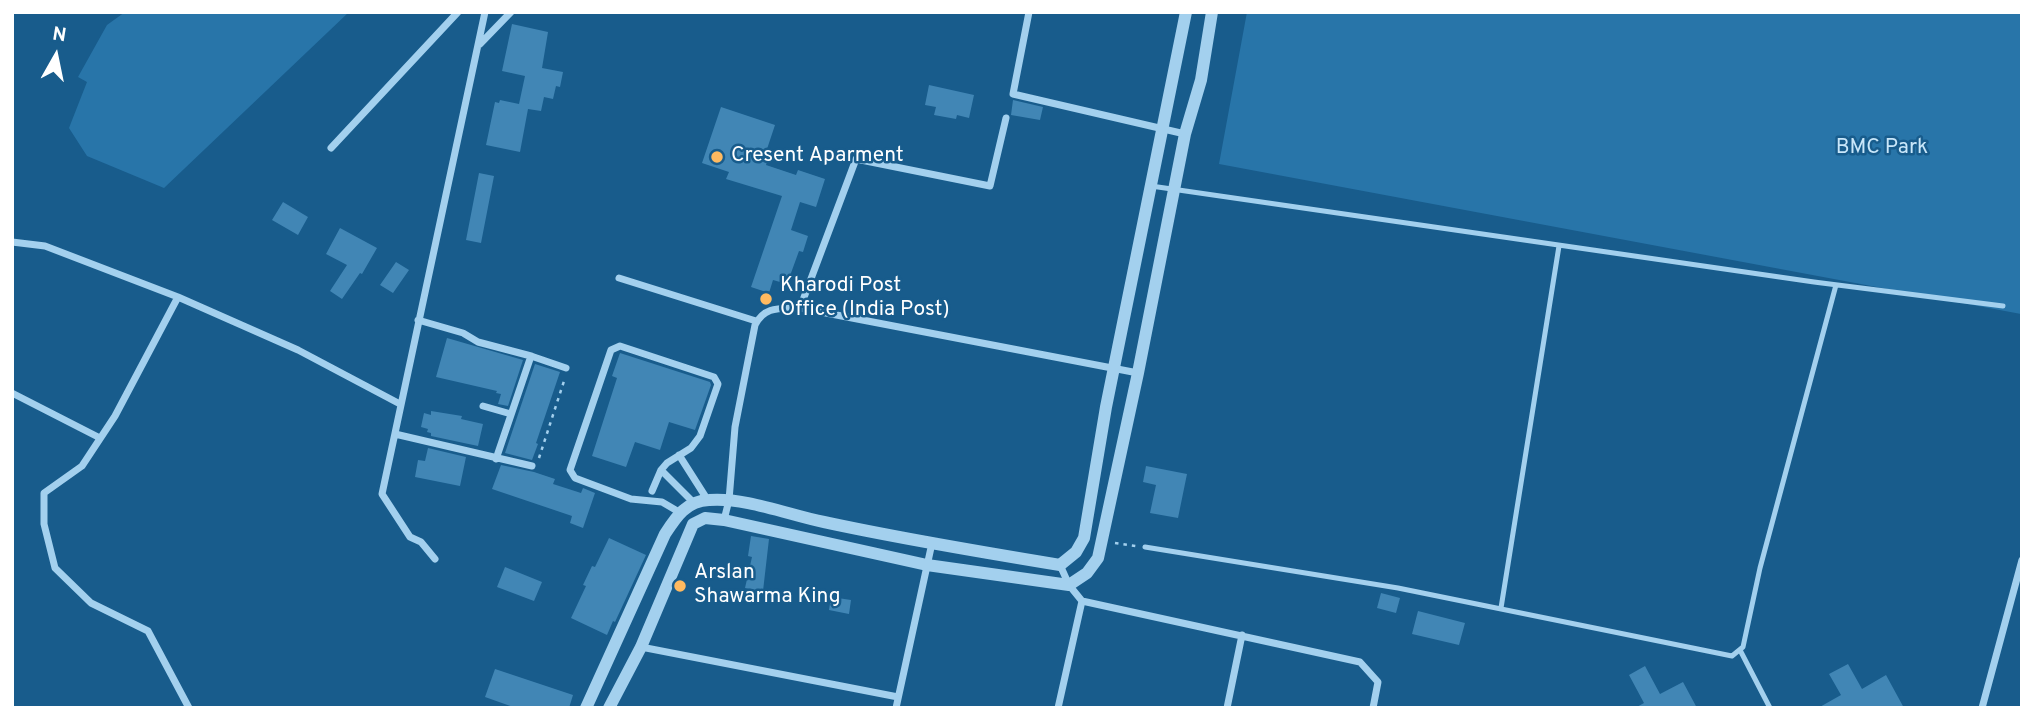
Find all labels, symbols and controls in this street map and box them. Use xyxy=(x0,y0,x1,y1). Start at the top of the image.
north arrow xyxy=(21,21,91,91)
text: N xyxy=(51,22,68,48)
park label: BMC Park xyxy=(1836,136,1928,162)
place label: Cresent Aparment xyxy=(731,144,904,170)
marker: Cresent Aparment xyxy=(709,149,725,165)
place label: Kharodi Post Office (India Post) xyxy=(780,274,950,324)
marker: Kharodi Post Office (India Post) xyxy=(758,291,774,307)
place label: Arslan Shawarma King xyxy=(694,561,841,611)
marker: Arslan Shawarma King xyxy=(672,578,688,594)

